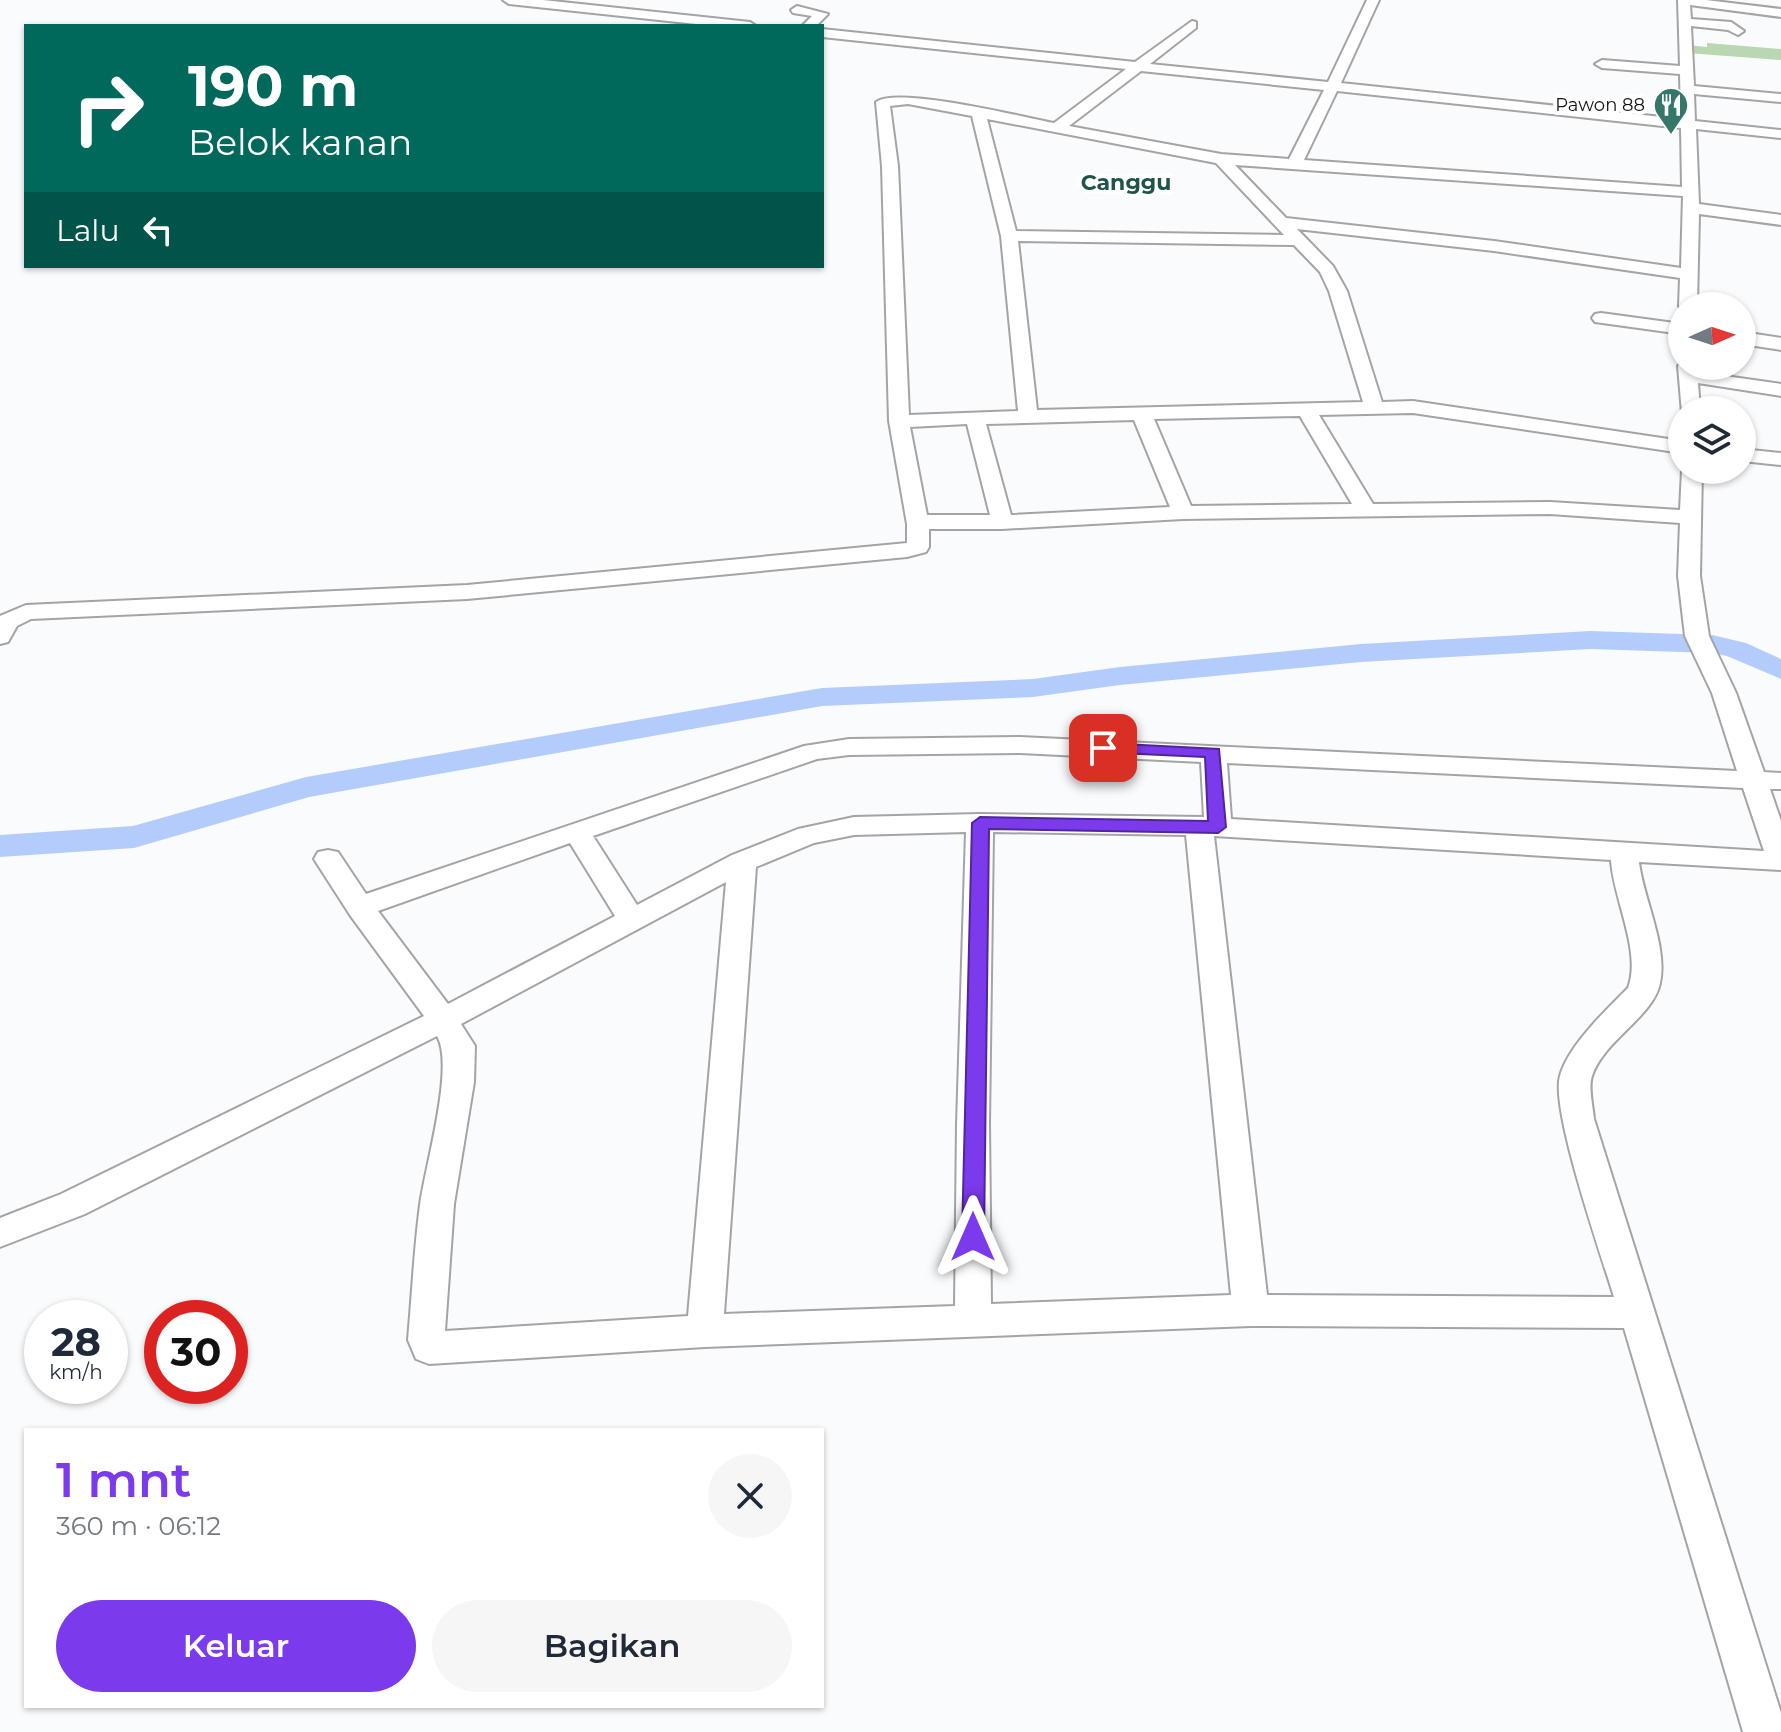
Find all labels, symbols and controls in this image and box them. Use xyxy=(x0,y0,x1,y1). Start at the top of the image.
text: 190 m xyxy=(188,52,358,120)
icon: right xyxy=(56,56,160,160)
restaurant icon: Pawon 88 xyxy=(1652,86,1690,136)
place label: Pawon 88 xyxy=(1555,94,1645,116)
text: Belok kanan xyxy=(188,120,412,164)
district label: Canggu xyxy=(1081,169,1171,196)
icon: left xyxy=(136,208,180,252)
text: Lalu xyxy=(56,212,120,249)
north arrow xyxy=(1668,292,1756,380)
map controls xyxy=(1668,292,1756,484)
button: layers xyxy=(1668,396,1756,484)
pin xyxy=(1069,714,1137,782)
icon: arrive xyxy=(1081,726,1125,770)
position arrow xyxy=(931,1195,1015,1279)
speed limit sign: 30 xyxy=(144,1300,248,1404)
text: 28 xyxy=(51,1317,101,1366)
text: km/h xyxy=(49,1360,103,1384)
text: 1 mnt xyxy=(56,1451,191,1509)
button: close xyxy=(708,1454,792,1538)
text: 360 m · 06:12 xyxy=(56,1510,221,1542)
button: Keluar xyxy=(56,1600,416,1692)
button: Bagikan xyxy=(432,1600,792,1692)

